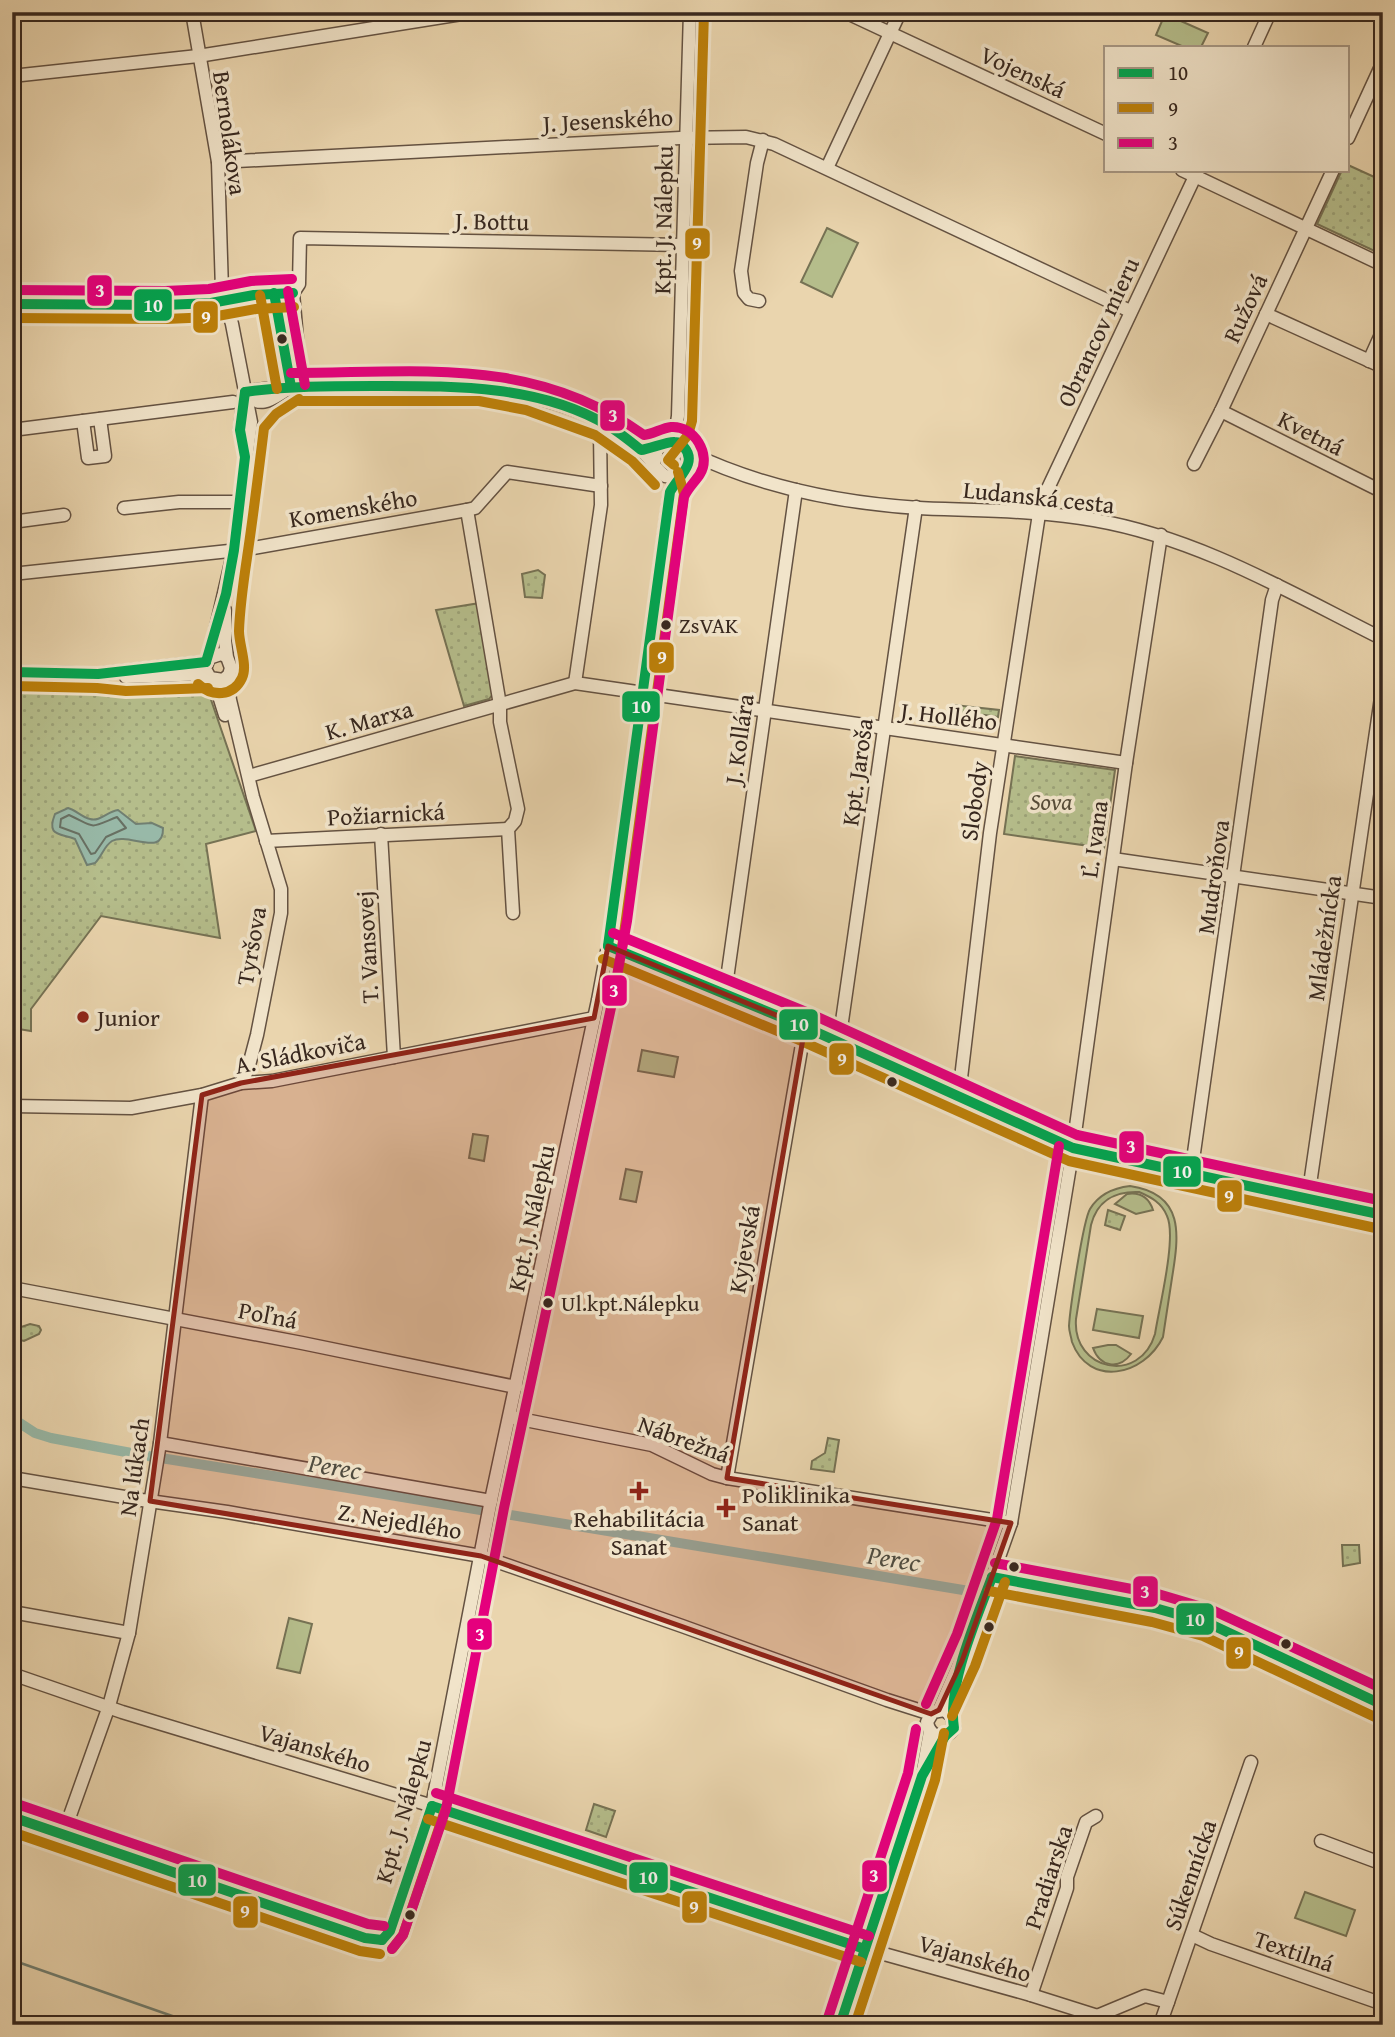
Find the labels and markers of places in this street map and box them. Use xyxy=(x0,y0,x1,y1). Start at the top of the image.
unlabelled marker xyxy=(275,332,289,346)
place label: ZsVAK xyxy=(679,609,738,641)
marker: ZsVAK xyxy=(659,618,673,632)
place label: Junior xyxy=(94,1000,160,1035)
marker: Junior xyxy=(75,1009,91,1025)
unlabelled marker xyxy=(885,1075,899,1089)
place label: Ul.kpt.Nálepku xyxy=(561,1287,699,1319)
marker: Ul.kpt.Nálepku xyxy=(541,1296,555,1310)
place label: Poliklinika Sanat xyxy=(742,1477,851,1540)
marker: Rehabilitácia Sanat xyxy=(629,1481,649,1501)
marker: Poliklinika Sanat xyxy=(716,1498,736,1518)
place label: Rehabilitácia Sanat xyxy=(573,1501,705,1564)
unlabelled marker xyxy=(1007,1560,1021,1574)
unlabelled marker xyxy=(982,1620,996,1634)
unlabelled marker xyxy=(1279,1637,1293,1651)
unlabelled marker xyxy=(403,1908,417,1922)

